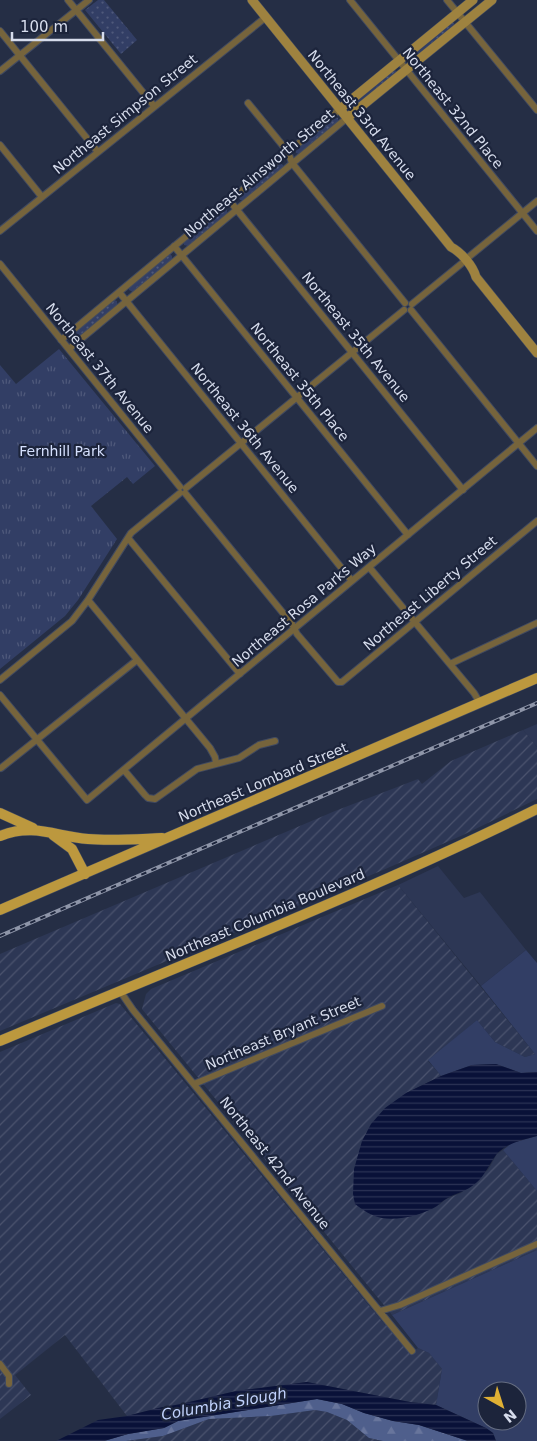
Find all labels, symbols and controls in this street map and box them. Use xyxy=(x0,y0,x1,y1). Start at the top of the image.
scale bar xyxy=(12,10,104,42)
text: 100 m xyxy=(20,18,68,36)
street label: Northeast 32nd Place xyxy=(399,44,507,172)
street label: Northeast 33rd Avenue xyxy=(305,47,419,183)
street label: Northeast Simpson Street xyxy=(50,51,201,177)
street label: Northeast Ainsworth Street xyxy=(181,105,337,240)
street label: Northeast 35th Avenue xyxy=(299,269,413,405)
street label: Northeast 37th Avenue xyxy=(43,300,157,436)
street label: Northeast 35th Place xyxy=(247,320,353,444)
street label: Northeast 36th Avenue xyxy=(188,360,302,496)
park label: Fernhill Park xyxy=(19,443,106,459)
street label: Northeast Liberty Street xyxy=(360,532,500,654)
street label: Northeast Rosa Parks Way xyxy=(229,540,379,670)
street label: Northeast Lombard Street xyxy=(176,739,350,825)
street label: Northeast Columbia Boulevard xyxy=(163,866,367,964)
street label: Northeast Bryant Street xyxy=(203,993,364,1073)
street label: Northeast 42nd Avenue xyxy=(217,1094,333,1232)
north arrow xyxy=(477,1381,527,1431)
water label: Columbia Slough xyxy=(160,1384,288,1424)
text: N xyxy=(501,1406,520,1426)

